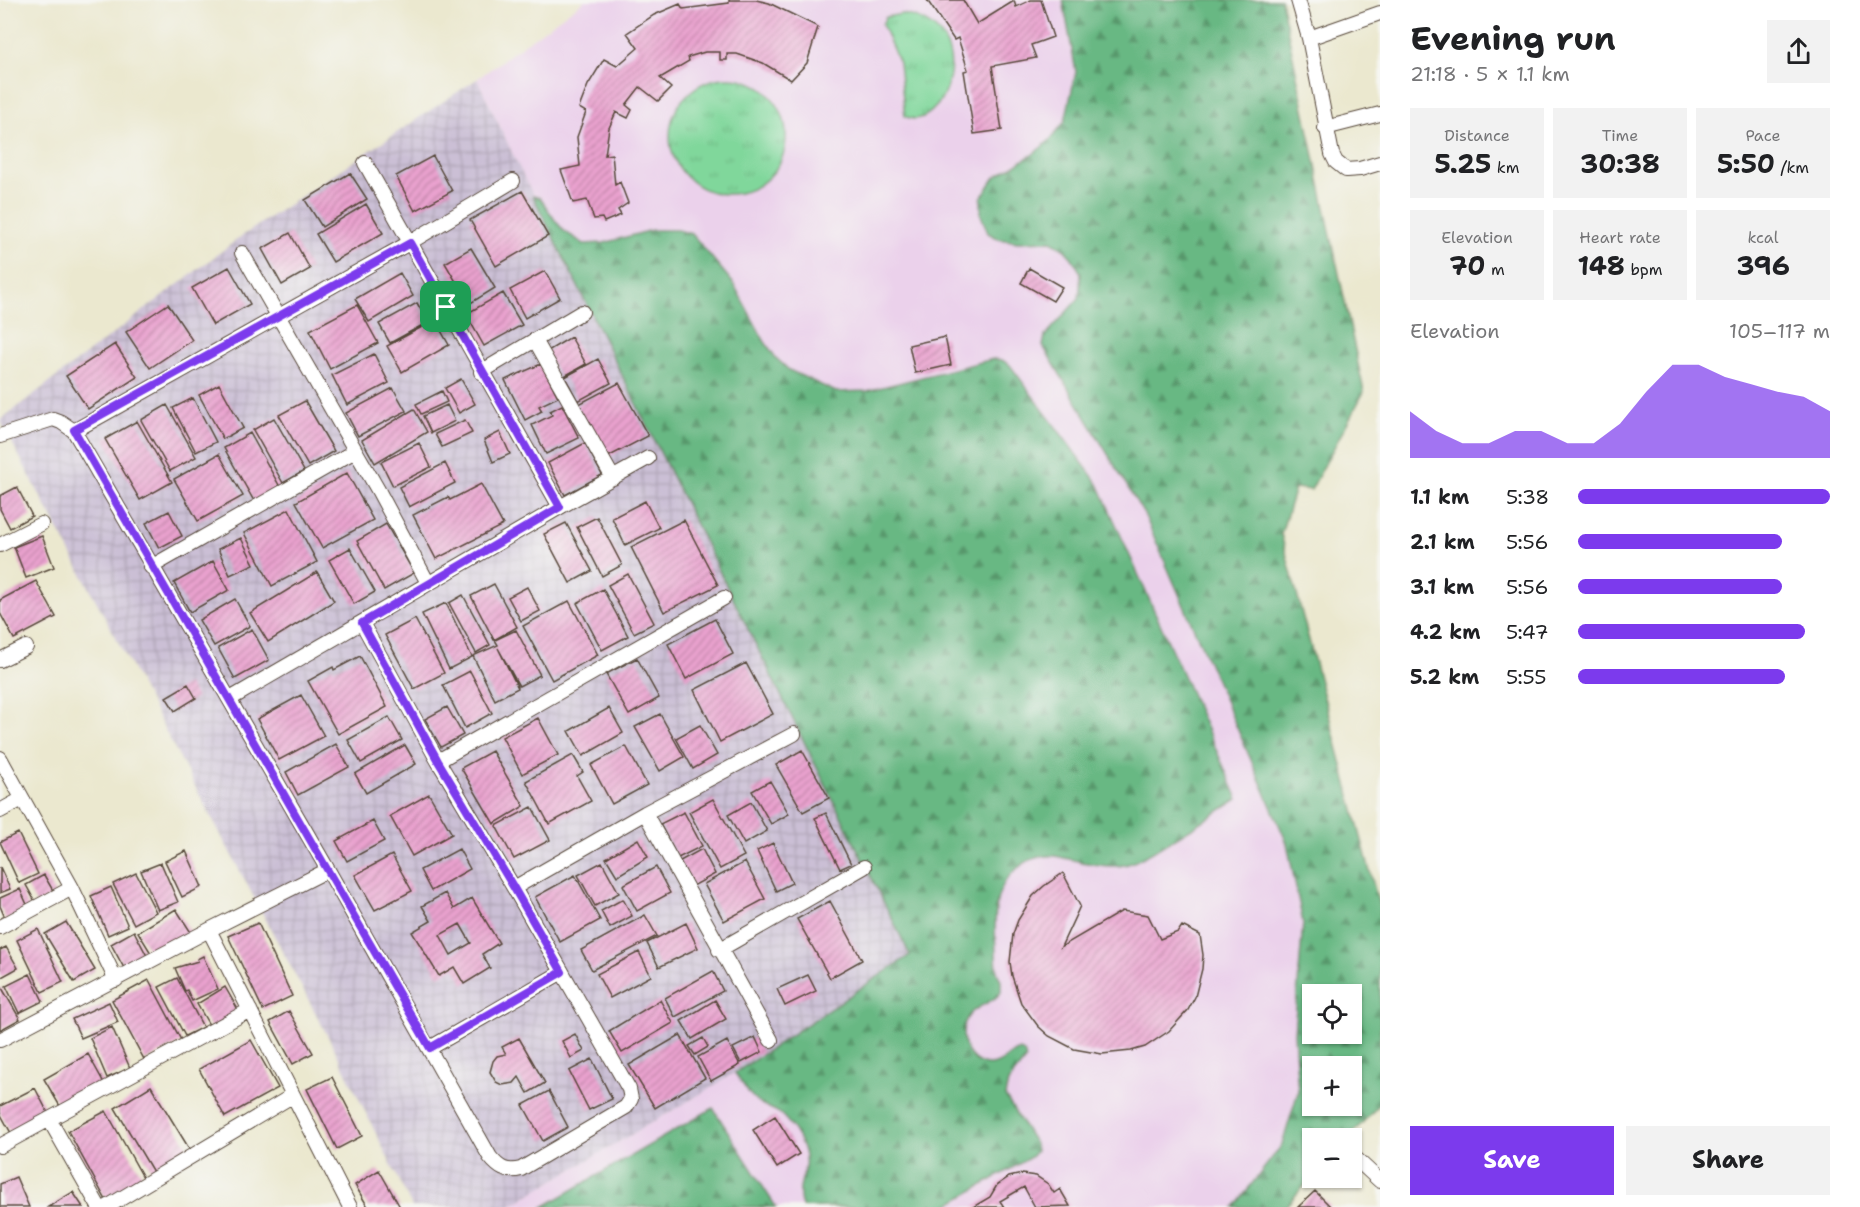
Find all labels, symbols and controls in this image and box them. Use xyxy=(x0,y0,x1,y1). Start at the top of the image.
text: Evening run xyxy=(1410,16,1616,61)
button: share xyxy=(1767,20,1830,83)
text: 21:18 · 5 × 1.1 km xyxy=(1410,61,1570,87)
text: Distance xyxy=(1444,125,1510,146)
text: Time xyxy=(1602,125,1638,146)
text: Pace xyxy=(1745,125,1781,146)
text: 5.25 xyxy=(1435,146,1491,181)
text: 30:38 xyxy=(1580,146,1660,181)
text: 5:50 xyxy=(1717,146,1775,181)
text: km xyxy=(1491,157,1519,178)
text: /km xyxy=(1775,157,1809,178)
text: Elevation xyxy=(1441,227,1513,248)
text: Heart rate xyxy=(1579,227,1661,248)
text: kcal xyxy=(1747,227,1779,248)
text: 70 xyxy=(1449,248,1486,283)
text: 148 xyxy=(1577,248,1625,283)
text: 396 xyxy=(1736,248,1790,283)
text: m xyxy=(1486,259,1505,280)
text: bpm xyxy=(1625,259,1663,280)
pin xyxy=(420,281,471,332)
icon: arrive xyxy=(429,290,462,323)
text: Elevation xyxy=(1410,318,1500,344)
text: 105–117 m xyxy=(1729,318,1830,344)
text: 1.1 km xyxy=(1410,484,1469,510)
text: 5:38 xyxy=(1506,484,1549,510)
text: 2.1 km xyxy=(1410,529,1475,555)
text: 5:56 xyxy=(1506,529,1549,555)
text: 3.1 km xyxy=(1410,574,1474,600)
text: 5:56 xyxy=(1506,574,1549,600)
text: 4.2 km xyxy=(1410,619,1480,645)
text: 5:47 xyxy=(1506,619,1548,645)
text: 5.2 km xyxy=(1410,664,1479,690)
text: 5:55 xyxy=(1506,664,1546,690)
map controls xyxy=(1302,984,1362,1188)
button: locate xyxy=(1302,984,1362,1044)
button: + xyxy=(1302,1056,1362,1116)
button: Save xyxy=(1410,1126,1614,1195)
button: Share xyxy=(1626,1126,1830,1195)
button: − xyxy=(1302,1128,1362,1188)

